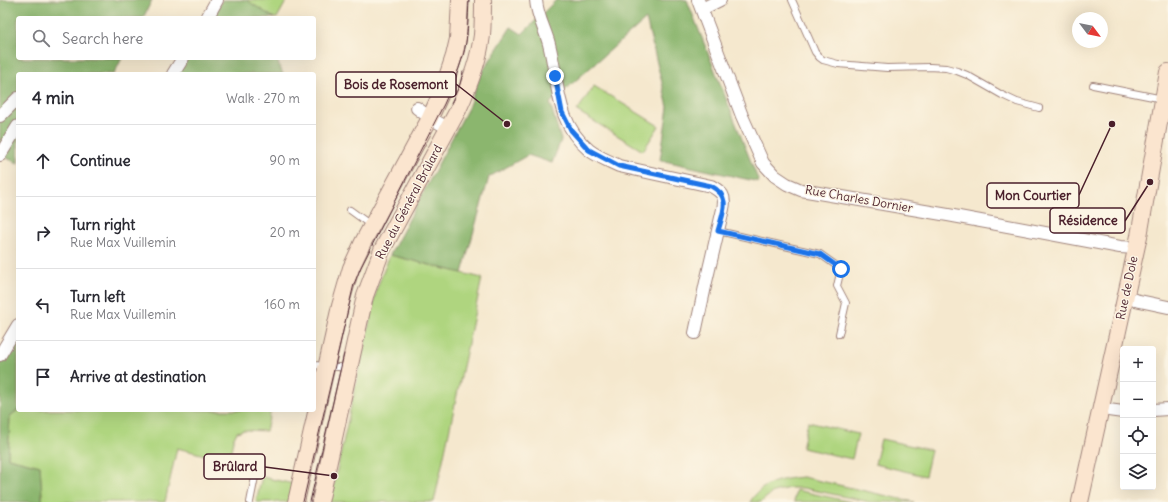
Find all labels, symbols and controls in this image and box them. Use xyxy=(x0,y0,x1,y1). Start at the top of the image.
north arrow xyxy=(1072,12,1108,48)
search box xyxy=(16,16,316,60)
icon: search xyxy=(30,27,52,49)
text: Search here xyxy=(62,29,143,48)
route end xyxy=(546,67,564,85)
callout: Bois de Rosemont xyxy=(336,72,456,97)
text: Bois de Rosemont xyxy=(344,76,449,93)
text: 4 min xyxy=(32,87,74,109)
text: Walk · 270 m xyxy=(226,90,300,107)
street label: Rue du Général Brûlard xyxy=(372,142,445,262)
icon: ahead xyxy=(32,150,54,172)
text: Continue xyxy=(70,151,131,170)
text: 90 m xyxy=(269,152,300,169)
street label: Rue Charles Dornier xyxy=(804,182,914,215)
callout: Mon Courtier xyxy=(987,183,1079,208)
text: Mon Courtier xyxy=(995,187,1072,204)
callout: Résidence xyxy=(1050,208,1125,233)
text: Résidence xyxy=(1058,212,1118,229)
text: Turn right xyxy=(70,215,135,234)
icon: right xyxy=(32,222,54,244)
text: 20 m xyxy=(270,224,300,241)
text: Rue Max Vuillemin xyxy=(70,234,176,251)
street label: Rue de Dole xyxy=(1112,255,1141,321)
route start xyxy=(832,260,850,278)
text: Turn left xyxy=(70,287,125,306)
icon: left xyxy=(32,294,54,316)
text: 160 m xyxy=(264,296,300,313)
text: Rue Max Vuillemin xyxy=(70,306,176,323)
map controls xyxy=(1120,346,1156,490)
button: + xyxy=(1120,346,1156,382)
icon: arrive xyxy=(32,366,54,388)
text: Arrive at destination xyxy=(70,367,206,386)
button: − xyxy=(1120,382,1156,418)
button: locate xyxy=(1120,418,1156,454)
callout: Brûlard xyxy=(204,454,265,479)
button: layers xyxy=(1120,454,1156,490)
text: Brûlard xyxy=(213,458,258,475)

